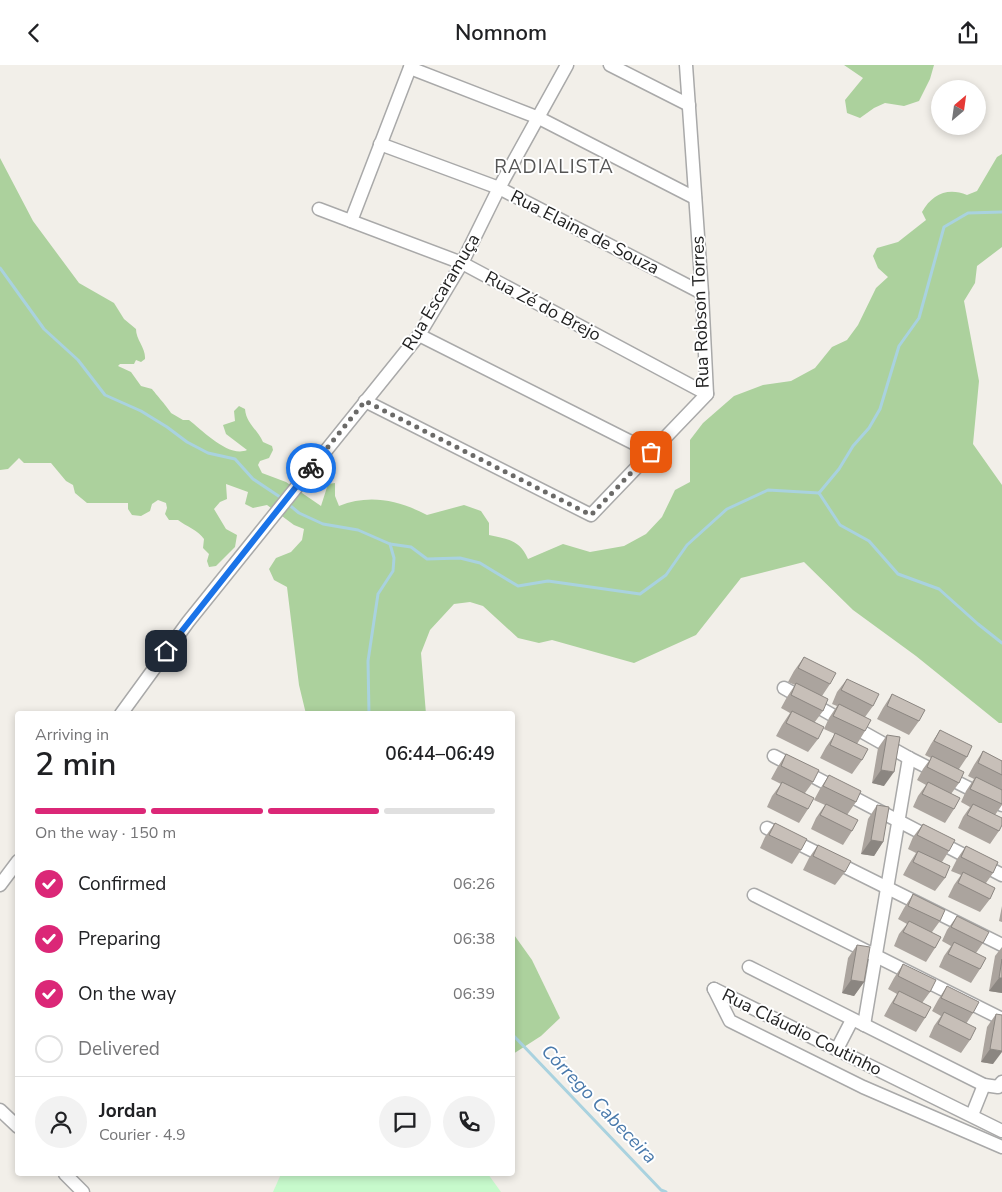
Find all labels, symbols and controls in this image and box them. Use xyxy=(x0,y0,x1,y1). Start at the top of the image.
text: Nomnom xyxy=(455,18,547,48)
icon: back xyxy=(20,19,48,47)
icon: share xyxy=(954,19,982,47)
north arrow xyxy=(931,80,986,135)
map controls xyxy=(931,80,986,135)
district label: RADIALISTA xyxy=(494,154,614,180)
street label: Rua Elaine de Souza xyxy=(507,184,663,280)
street label: Rua Escaramuça xyxy=(397,229,485,355)
street label: Rua Robson Torres xyxy=(685,235,715,389)
street label: Rua Zé do Brejo xyxy=(481,265,605,347)
pin xyxy=(630,431,672,473)
icon: bag xyxy=(637,438,665,466)
courier xyxy=(286,443,336,493)
icon: bike xyxy=(297,454,325,482)
pin xyxy=(145,630,187,672)
icon: home xyxy=(152,637,180,665)
text: Arriving in xyxy=(35,724,109,746)
text: 06:44–06:49 xyxy=(385,741,495,767)
text: 2 min xyxy=(35,743,117,786)
text: On the way · 150 m xyxy=(35,822,176,844)
icon: check xyxy=(35,870,63,898)
text: Confirmed xyxy=(78,871,166,897)
text: 06:26 xyxy=(453,873,495,895)
icon: check xyxy=(35,925,63,953)
text: Preparing xyxy=(78,926,161,952)
text: 06:38 xyxy=(453,928,495,950)
icon: check xyxy=(35,980,63,1008)
text: On the way xyxy=(78,981,176,1007)
text: 06:39 xyxy=(453,983,495,1005)
street label: Rua Cláudio Coutinho xyxy=(718,983,886,1081)
text: Delivered xyxy=(78,1036,160,1062)
water label: Córrego Cabeceira xyxy=(535,1039,663,1169)
button: person xyxy=(35,1096,87,1148)
button: chat xyxy=(379,1096,431,1148)
button: phone xyxy=(443,1096,495,1148)
text: Jordan xyxy=(99,1098,157,1124)
text: Courier · 4.9 xyxy=(99,1124,185,1146)

